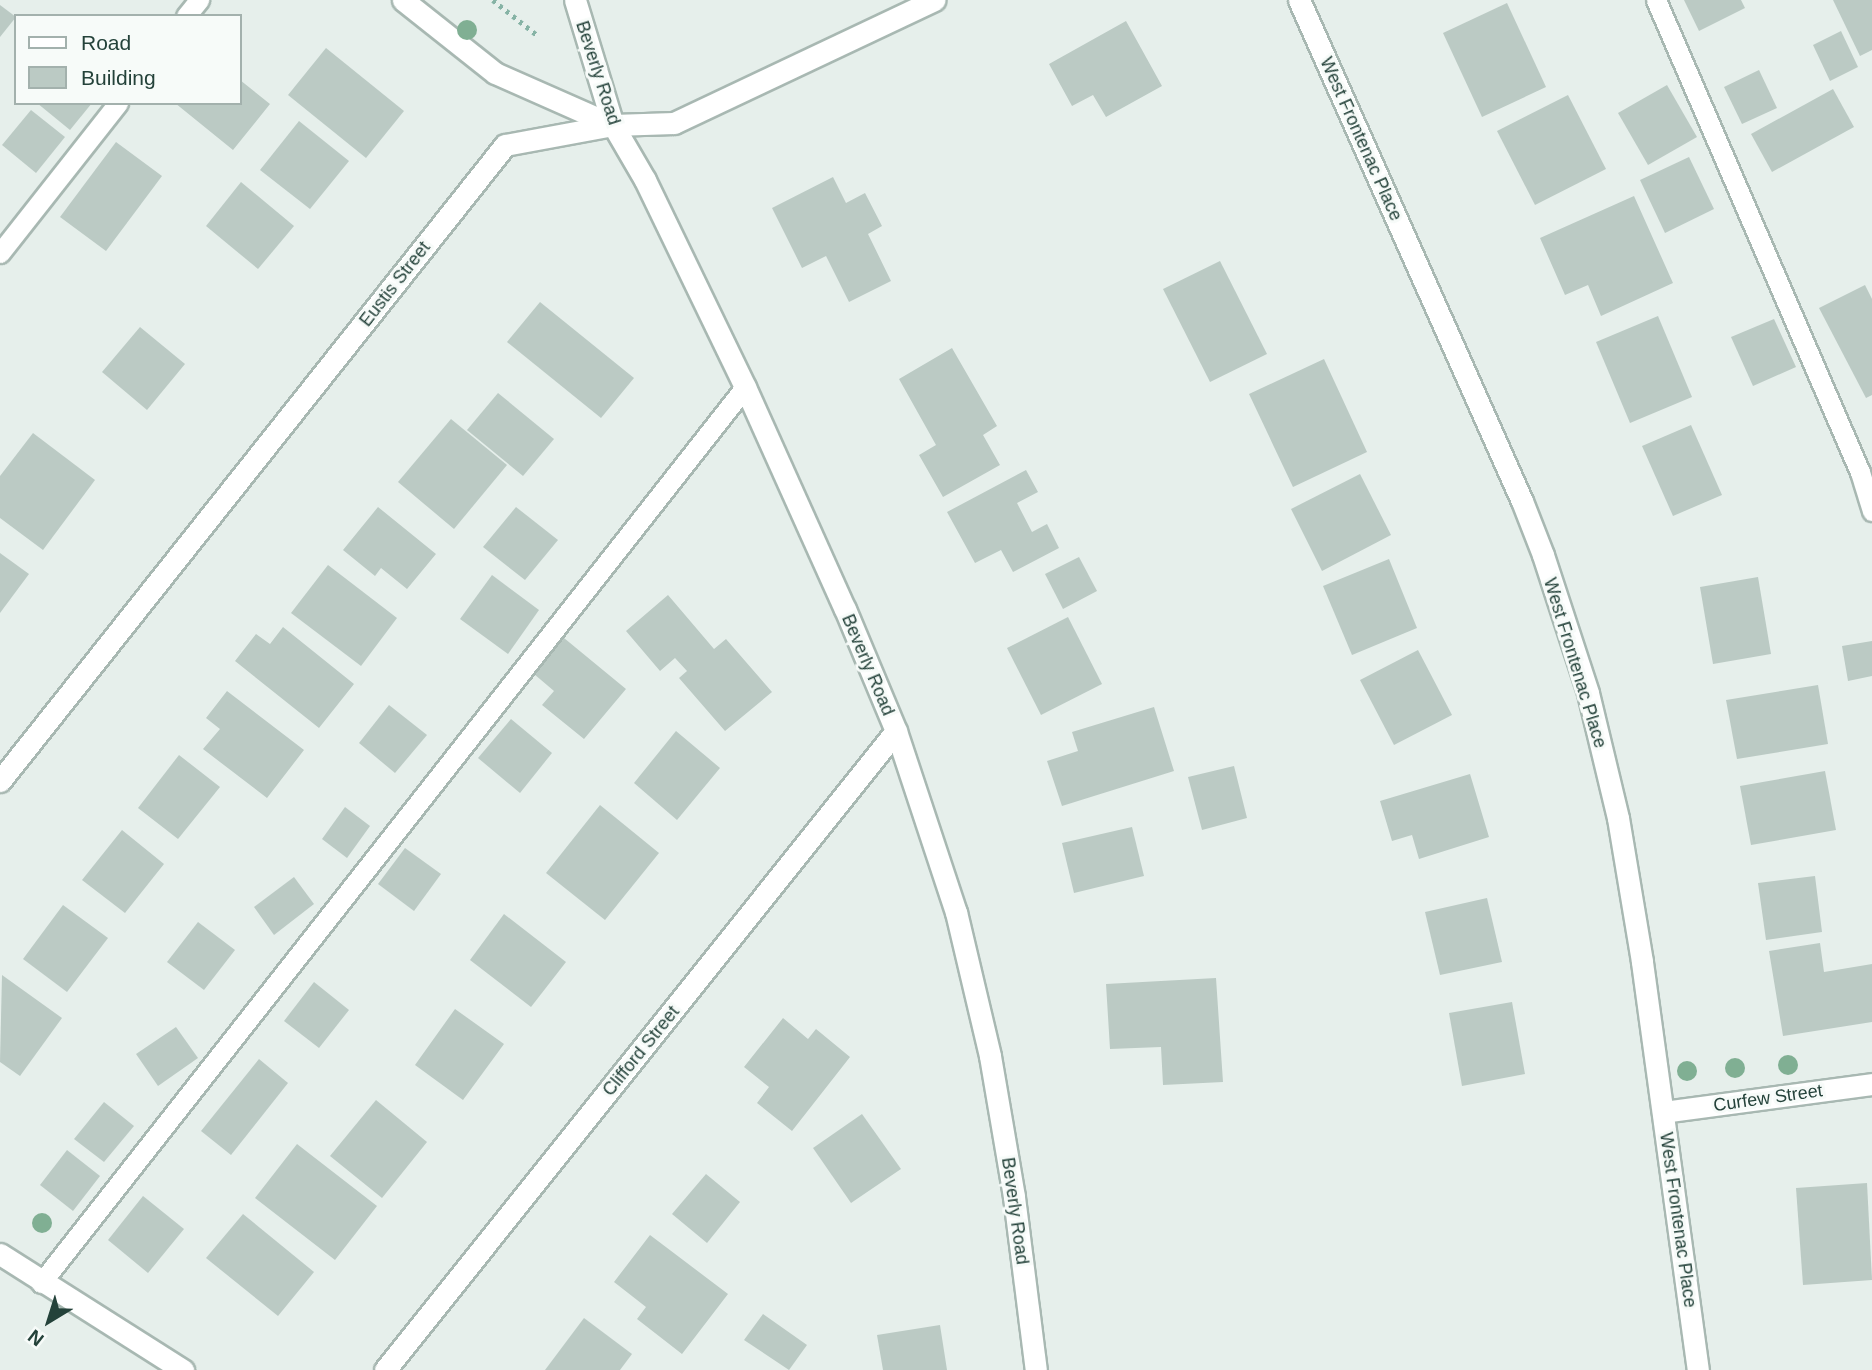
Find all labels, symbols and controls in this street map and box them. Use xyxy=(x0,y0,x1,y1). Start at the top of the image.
legend xyxy=(14,14,242,105)
street label: Beverly Road xyxy=(571,18,625,128)
text: Road xyxy=(81,31,131,54)
street label: West Frontenac Place xyxy=(1315,54,1407,224)
text: Building xyxy=(81,66,156,89)
street label: Eustis Street xyxy=(355,237,435,331)
street label: West Frontenac Place xyxy=(1539,575,1611,751)
street label: Beverly Road xyxy=(837,611,899,719)
street label: Clifford Street xyxy=(598,1002,684,1100)
street label: Curfew Street xyxy=(1712,1080,1824,1116)
street label: West Frontenac Place xyxy=(1655,1131,1701,1309)
street label: Beverly Road xyxy=(997,1156,1033,1266)
north arrow xyxy=(14,1286,84,1356)
text: N xyxy=(24,1325,48,1350)

